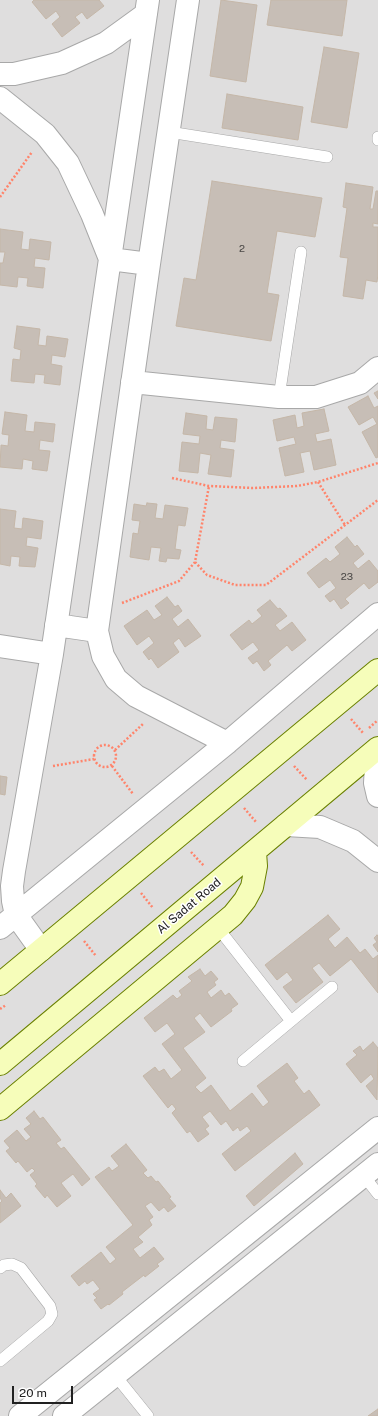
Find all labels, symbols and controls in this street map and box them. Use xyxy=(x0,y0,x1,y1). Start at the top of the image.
house number: 2 xyxy=(239,243,245,255)
house number: 23 xyxy=(341,571,353,583)
street label: Al Sadat Road xyxy=(154,875,224,937)
scale bar xyxy=(14,1378,75,1404)
text: 20 m xyxy=(19,1386,47,1400)

